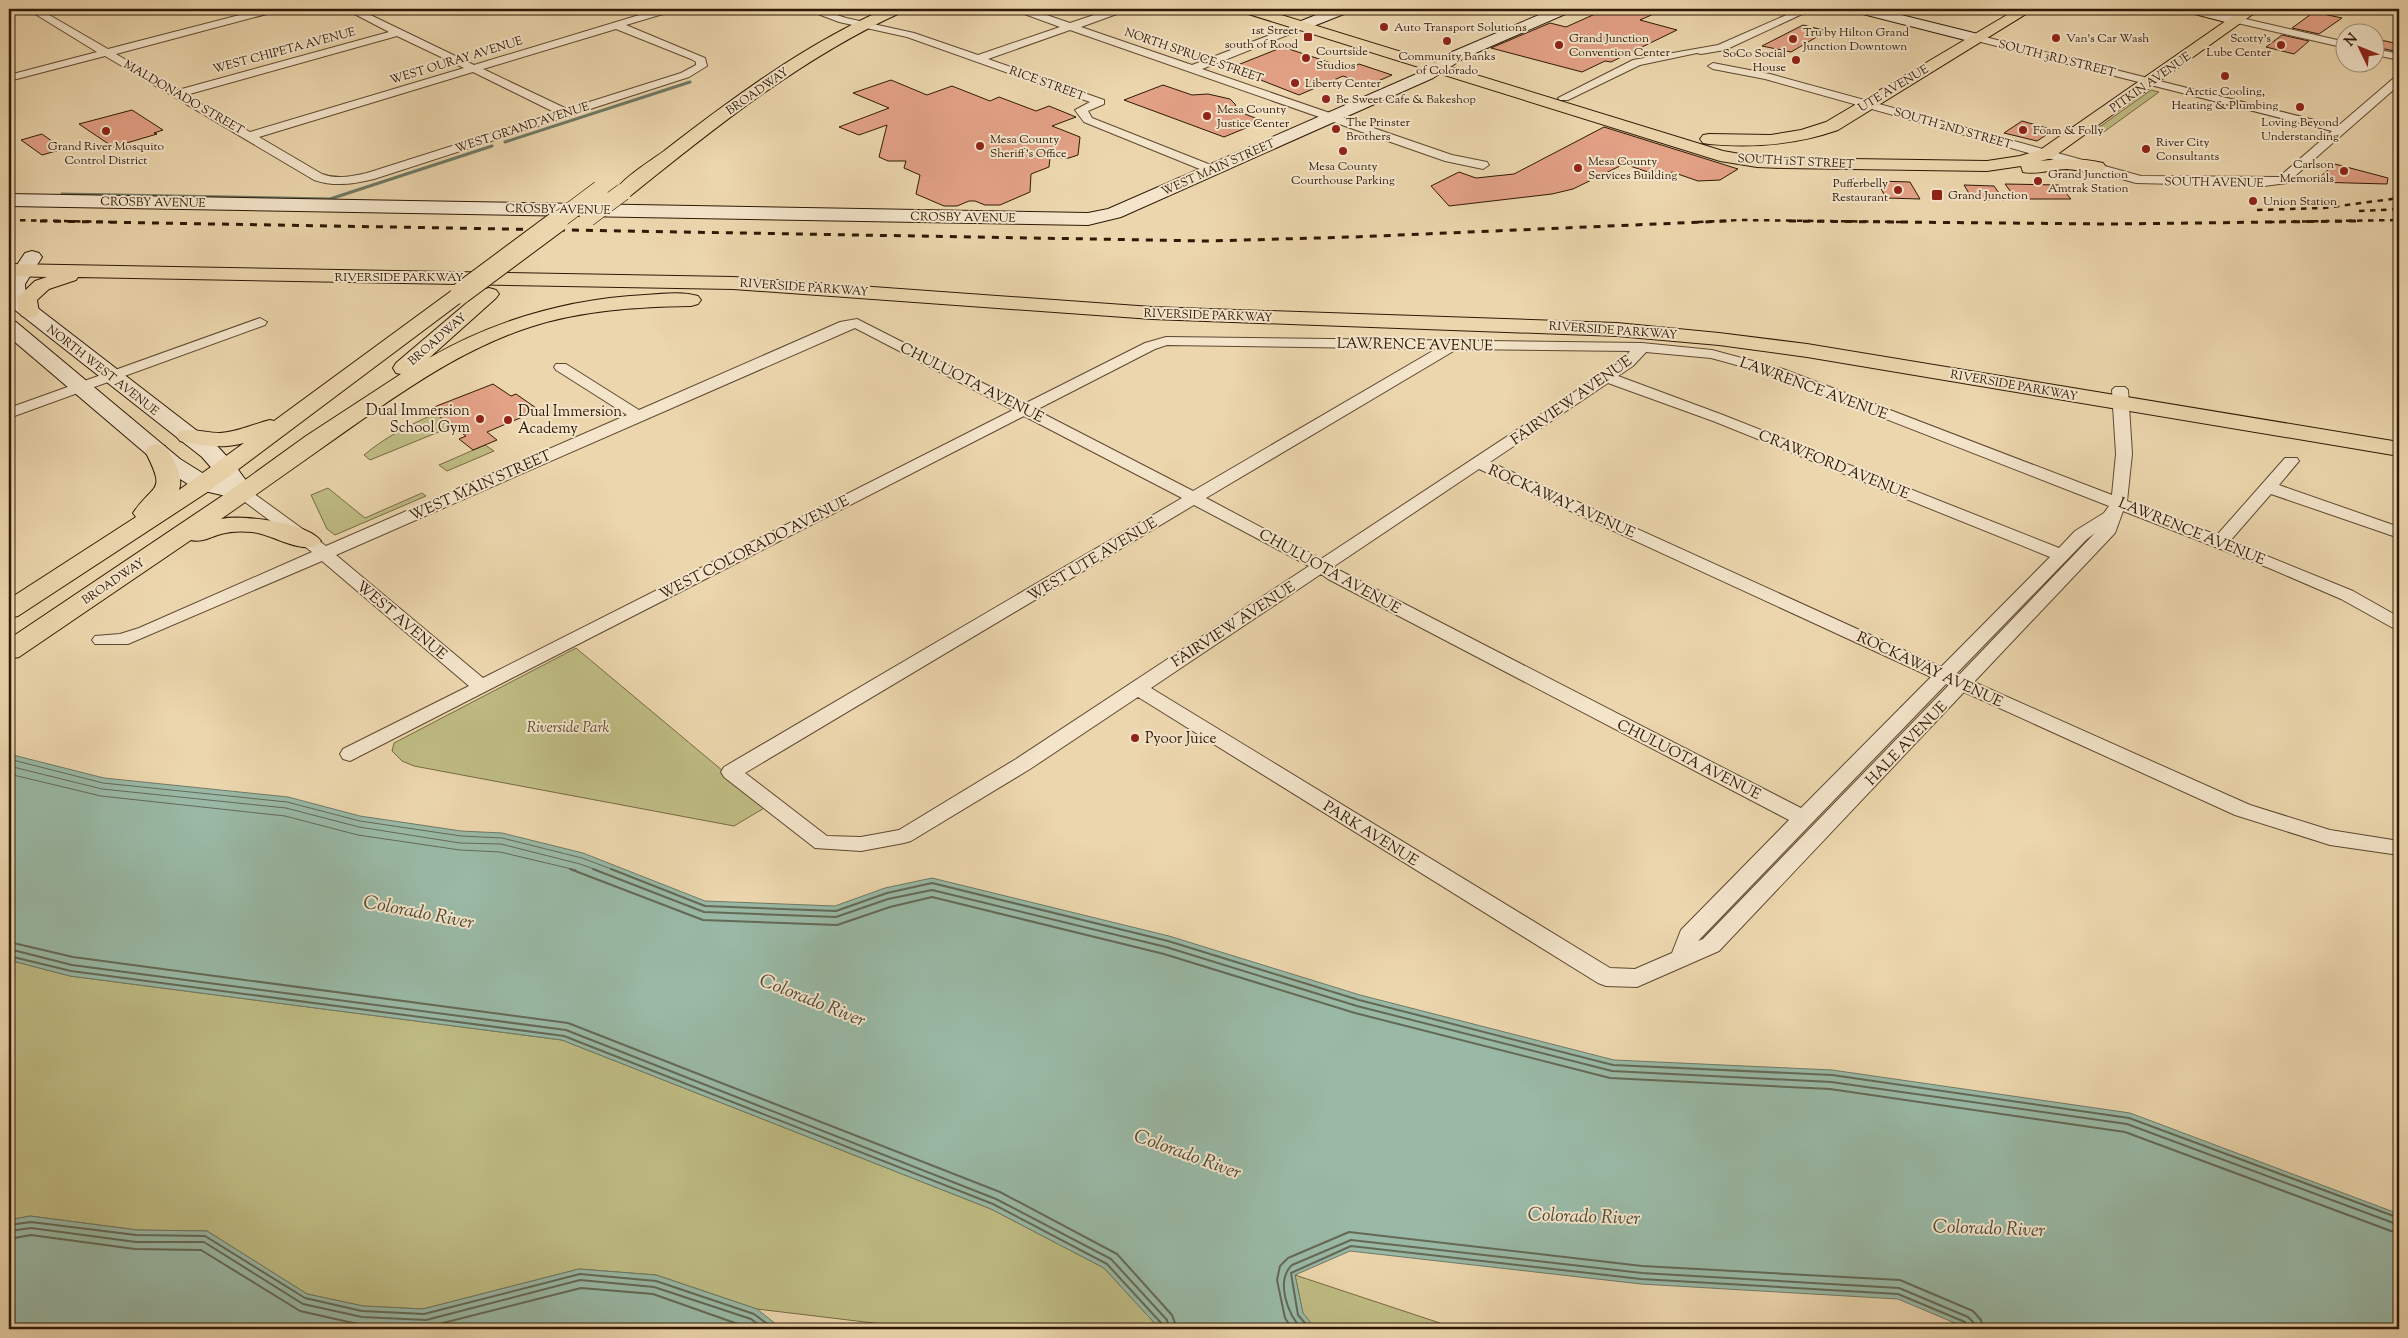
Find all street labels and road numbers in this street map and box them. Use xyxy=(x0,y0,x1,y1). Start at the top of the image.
street label: WEST CHIPETA AVENUE xyxy=(211,23,358,79)
street label: NORTH SPRUCE STREET xyxy=(1122,24,1266,88)
street label: WEST OURAY AVENUE xyxy=(388,32,526,90)
street label: SOUTH 3RD STREET xyxy=(1996,36,2118,82)
street label: PITKIN AVENUE xyxy=(2106,48,2195,118)
street label: MALDONADO STREET xyxy=(120,56,247,140)
street label: UTE AVENUE xyxy=(1855,60,1933,117)
street label: RICE STREET xyxy=(1006,62,1087,106)
street label: BROADWAY xyxy=(723,63,793,120)
street label: WEST GRAND AVENUE xyxy=(453,98,592,158)
street label: SOUTH 2ND STREET xyxy=(1892,103,2014,155)
street label: WEST MAIN STREET xyxy=(1159,135,1279,201)
street label: SOUTH 1ST STREET xyxy=(1737,150,1855,174)
street label: SOUTH AVENUE xyxy=(2164,173,2264,193)
street label: CROSBY AVENUE xyxy=(100,193,206,213)
street label: CROSBY AVENUE xyxy=(505,200,611,220)
street label: CROSBY AVENUE xyxy=(910,208,1016,228)
street label: RIVERSIDE PARKWAY xyxy=(335,269,464,287)
street label: RIVERSIDE PARKWAY xyxy=(739,275,869,302)
street label: RIVERSIDE PARKWAY xyxy=(1143,305,1273,327)
street label: BROADWAY xyxy=(404,309,471,370)
street label: RIVERSIDE PARKWAY xyxy=(1548,318,1678,345)
street label: NORTH WEST AVENUE xyxy=(42,321,163,421)
street label: LAWRENCE AVENUE xyxy=(1337,334,1493,357)
street label: CHULUOTA AVENUE xyxy=(896,338,1047,429)
street label: FAIRVIEW AVENUE xyxy=(1507,351,1637,451)
street label: LAWRENCE AVENUE xyxy=(1736,353,1891,426)
street label: RIVERSIDE PARKWAY xyxy=(1949,366,2079,406)
street label: CRAWFORD AVENUE xyxy=(1755,425,1912,505)
street label: WEST MAIN STREET xyxy=(406,445,555,527)
street label: ROCKAWAY AVENUE xyxy=(1484,460,1638,544)
street label: WEST COLORADO AVENUE xyxy=(656,491,853,605)
street label: LAWRENCE AVENUE xyxy=(2115,493,2268,571)
street label: WEST UTE AVENUE xyxy=(1024,513,1162,607)
street label: CHULUOTA AVENUE xyxy=(1255,525,1404,620)
street label: BROADWAY xyxy=(78,554,149,610)
street label: WEST AVENUE xyxy=(351,577,451,665)
street label: FAIRVIEW AVENUE xyxy=(1168,577,1300,673)
street label: ROCKAWAY AVENUE xyxy=(1853,627,2006,713)
street label: HALE AVENUE xyxy=(1861,697,1953,791)
street label: CHULUOTA AVENUE xyxy=(1613,715,1764,806)
street label: PARK AVENUE xyxy=(1319,797,1422,872)

